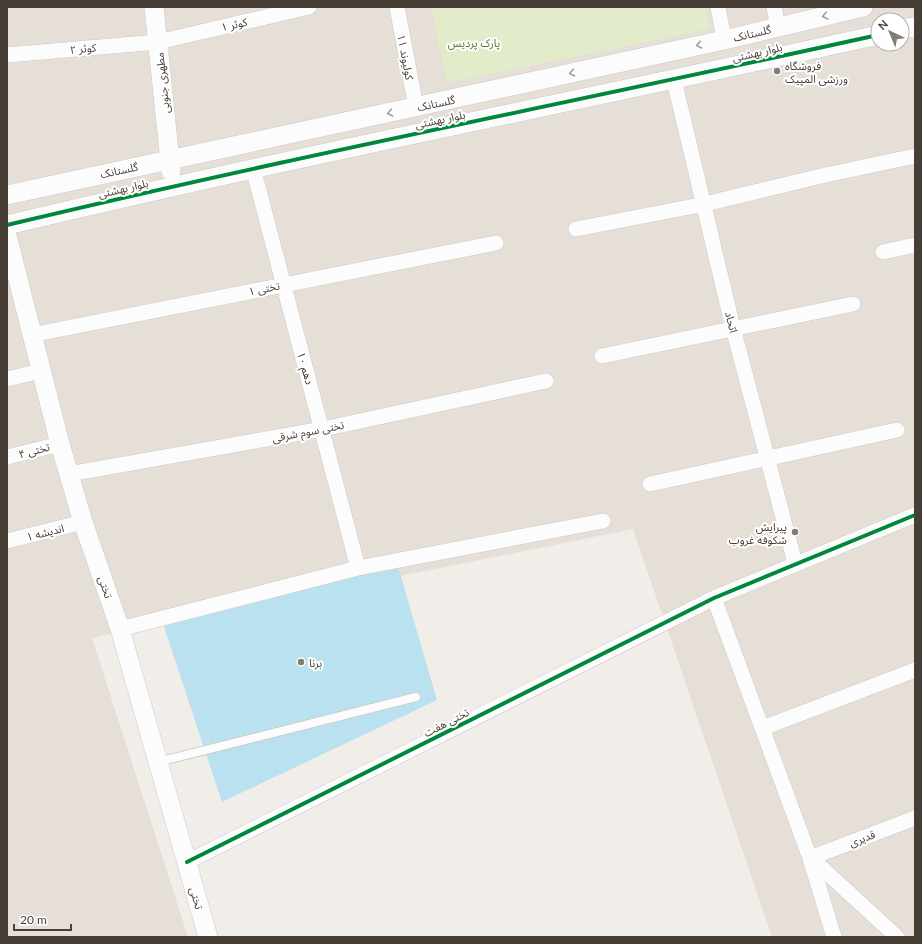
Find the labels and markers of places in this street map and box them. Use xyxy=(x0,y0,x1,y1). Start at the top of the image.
place label: فروشگاه ورزشی المپیک xyxy=(785,59,848,87)
marker: فروشگاه ورزشی المپیک xyxy=(772,66,782,76)
place label: پیرایش شکوفه غروب xyxy=(729,520,787,547)
marker: پیرایش شکوفه غروب xyxy=(790,527,800,537)
place label: برنا xyxy=(309,656,322,670)
marker: برنا xyxy=(296,657,306,667)

